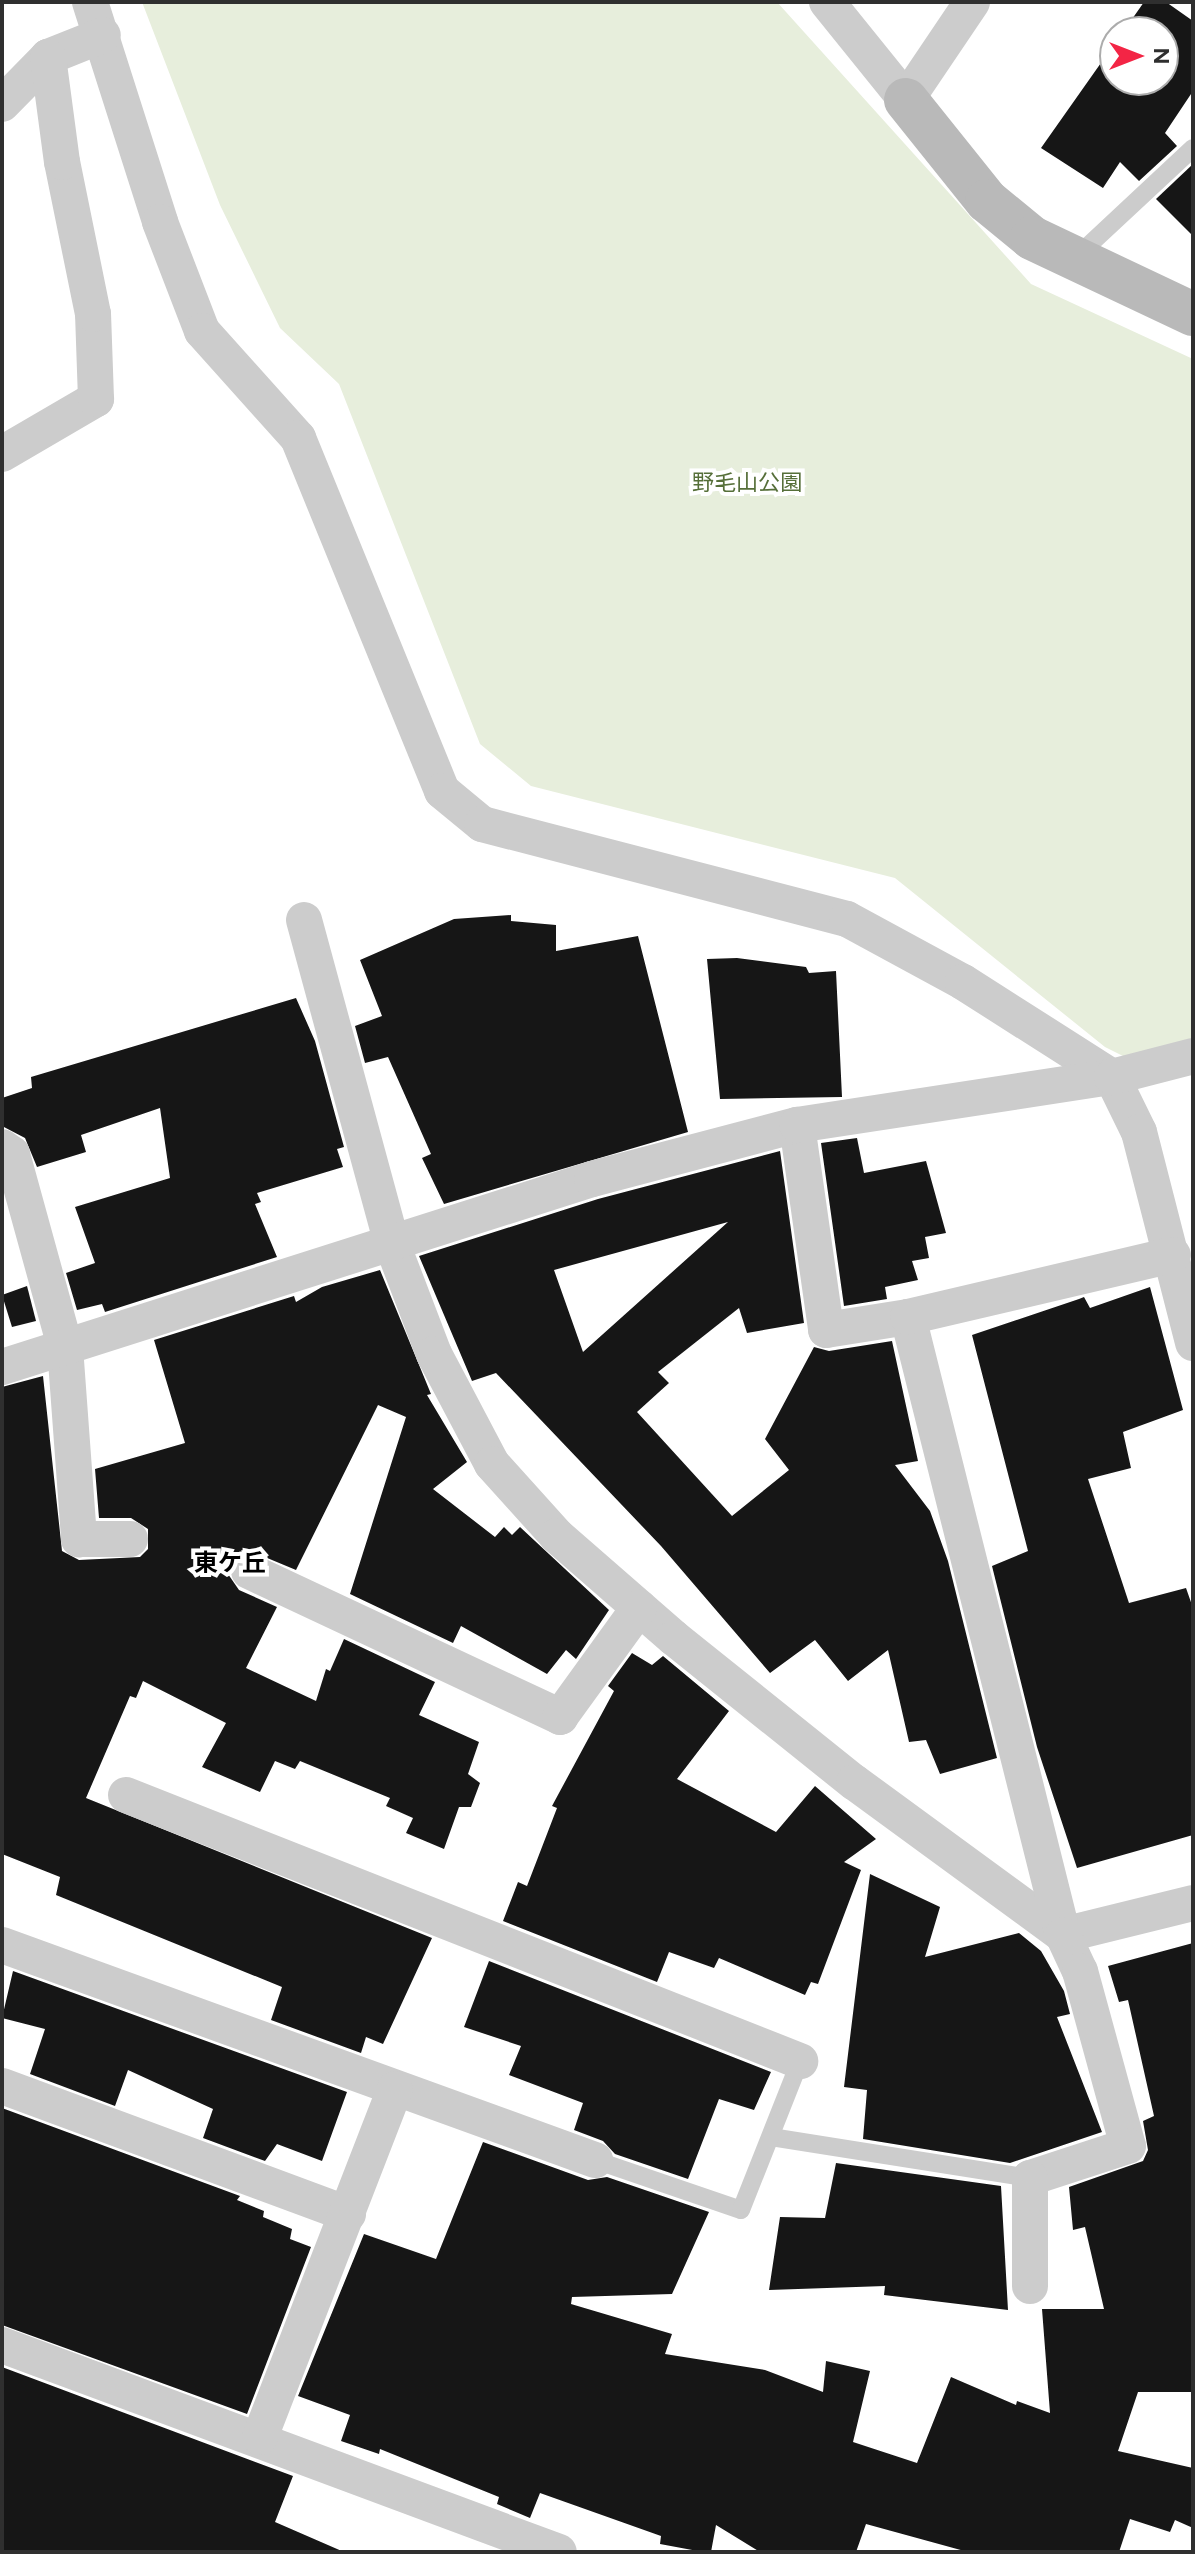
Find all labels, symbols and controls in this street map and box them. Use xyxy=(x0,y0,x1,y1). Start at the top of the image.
north arrow xyxy=(1099,16,1179,96)
text: N xyxy=(1148,47,1175,65)
park label: 野毛山公園 xyxy=(692,470,802,496)
district label: 東ケ丘 xyxy=(194,1549,266,1577)

